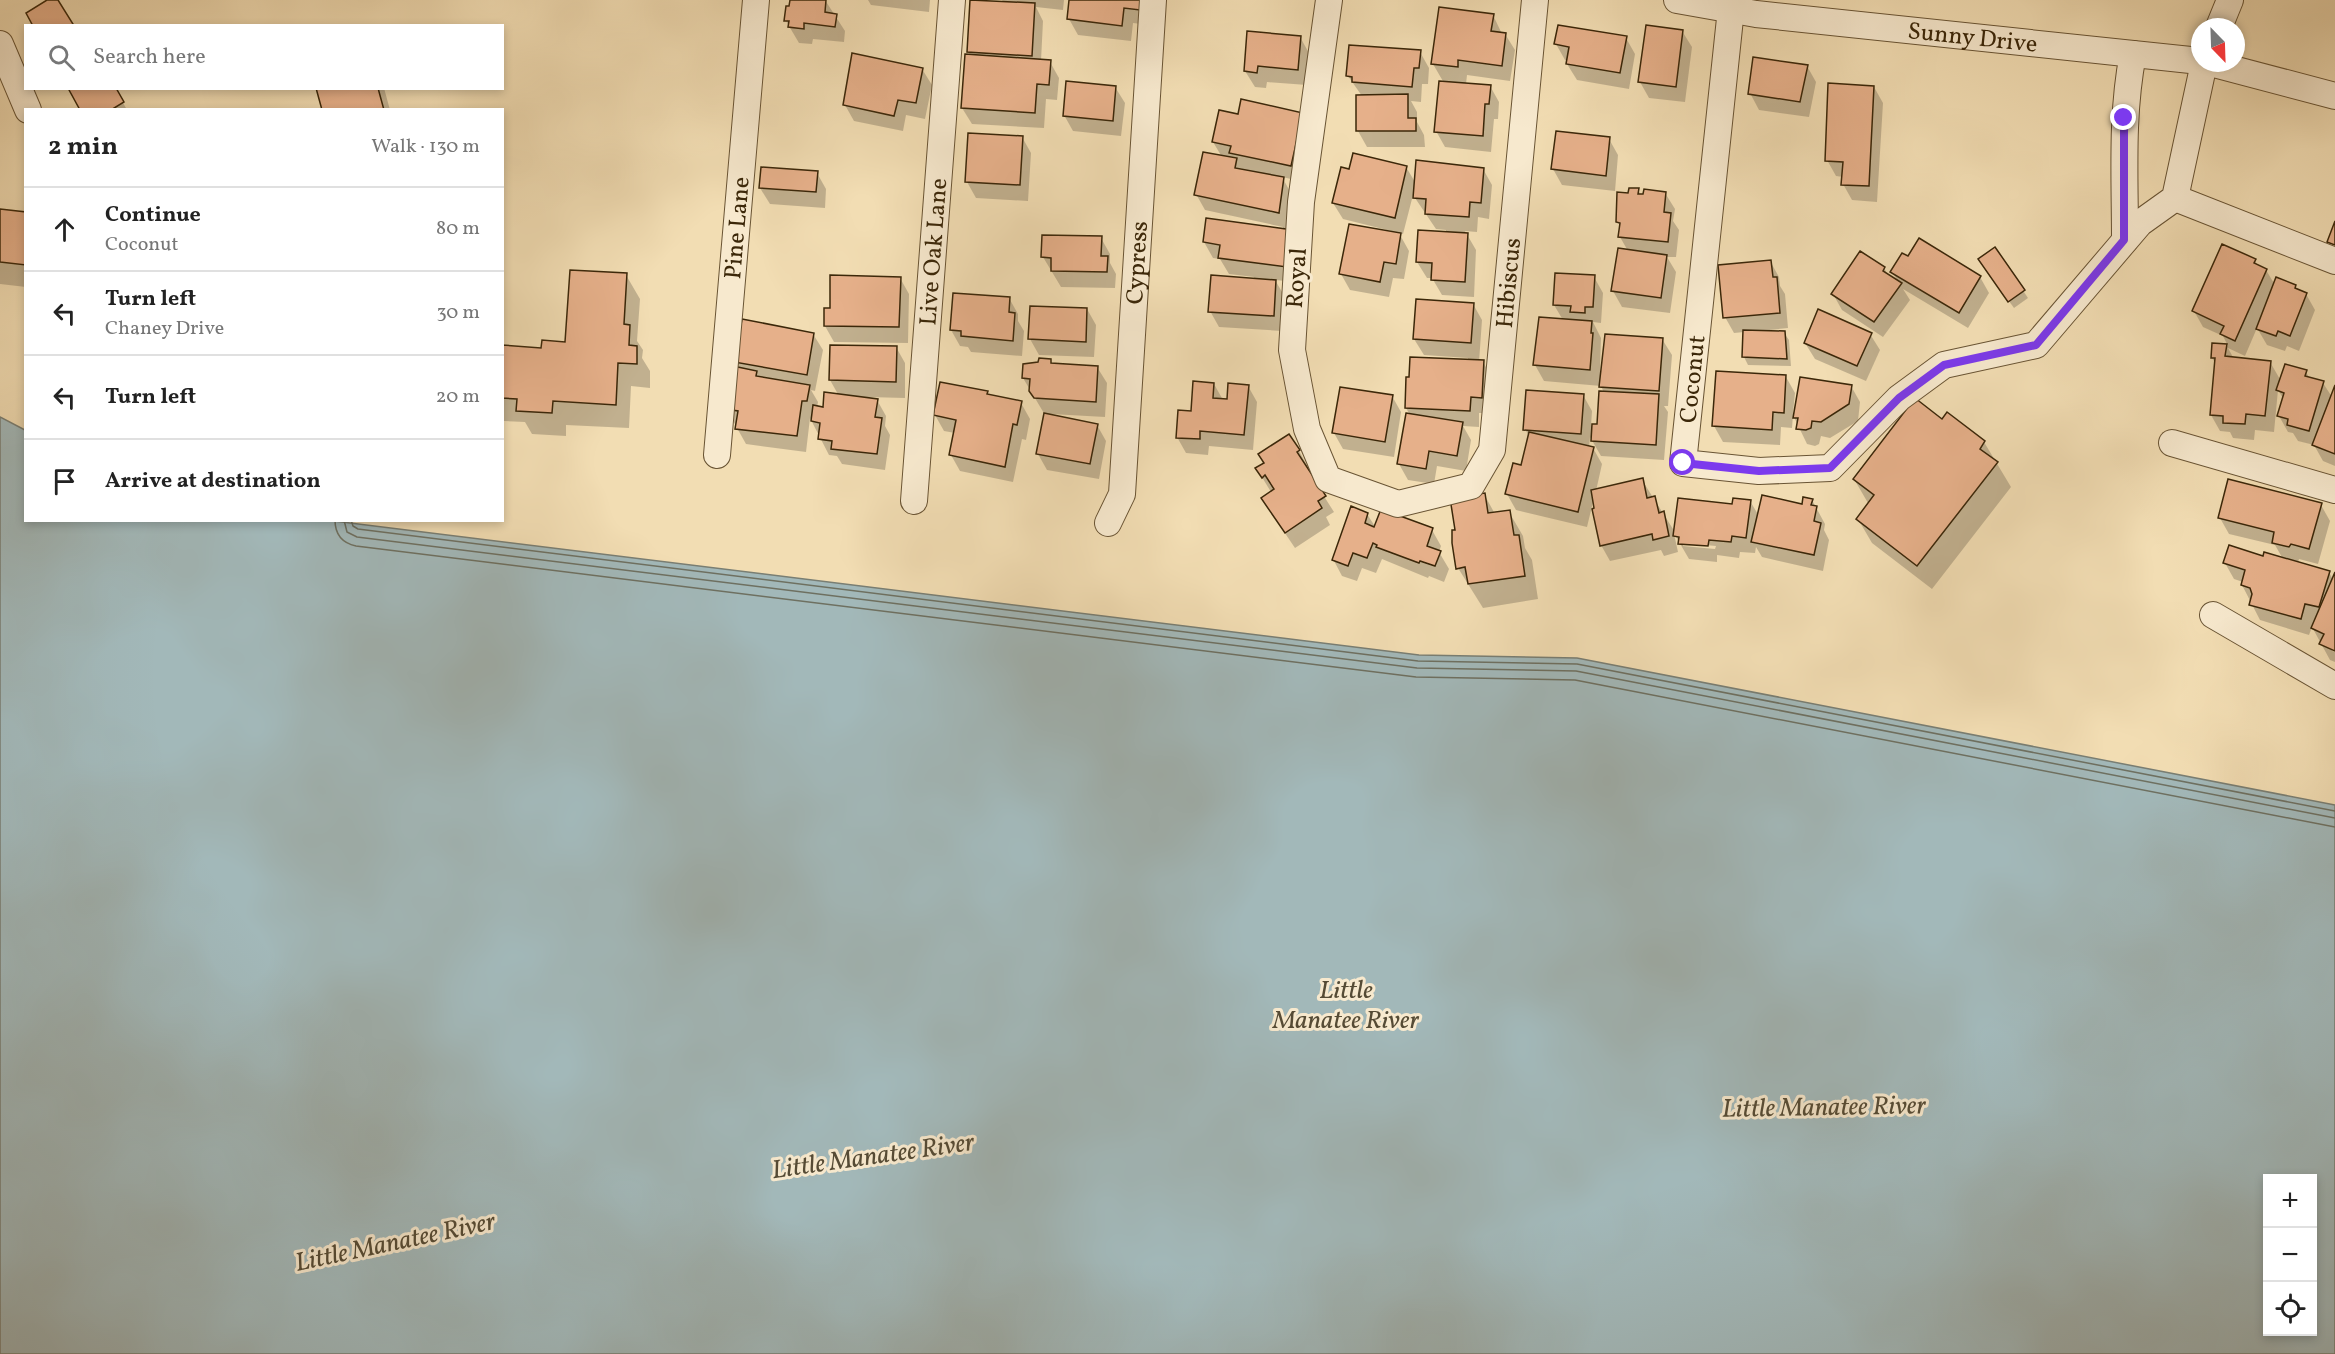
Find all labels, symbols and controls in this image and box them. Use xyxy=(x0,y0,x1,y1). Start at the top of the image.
street label: Sunny Drive xyxy=(1906,15,2039,63)
north arrow xyxy=(2191,18,2245,72)
search box xyxy=(24,24,504,90)
icon: search xyxy=(45,41,78,74)
text: Search here xyxy=(93,42,206,73)
route end xyxy=(2110,104,2136,130)
text: 2 min xyxy=(48,129,118,165)
text: Walk · 130 m xyxy=(371,133,480,161)
street label: Pine Lane xyxy=(717,175,760,281)
street label: Live Oak Lane xyxy=(912,177,957,327)
text: Continue xyxy=(105,200,201,231)
icon: ahead xyxy=(48,213,81,246)
text: 80 m xyxy=(436,215,480,243)
street label: Cypress xyxy=(1119,220,1158,306)
text: Coconut xyxy=(105,231,179,259)
street label: Hibiscus xyxy=(1489,236,1531,330)
street label: Royal xyxy=(1279,247,1317,310)
text: Turn left xyxy=(105,284,196,315)
icon: left xyxy=(48,297,81,330)
text: 30 m xyxy=(436,299,480,327)
text: Chaney Drive xyxy=(105,315,224,343)
street label: Coconut xyxy=(1672,334,1716,425)
icon: left xyxy=(48,381,81,414)
text: Turn left xyxy=(105,382,196,413)
text: 20 m xyxy=(436,383,480,411)
route start xyxy=(1669,449,1695,475)
icon: arrive xyxy=(48,465,81,498)
text: Arrive at destination xyxy=(105,466,321,497)
water label: Little Manatee River xyxy=(1272,973,1419,1039)
water label: Little Manatee River xyxy=(1722,1088,1927,1128)
water label: Little Manatee River xyxy=(770,1125,977,1189)
map controls xyxy=(2263,1174,2317,1336)
button: + xyxy=(2263,1174,2317,1228)
water label: Little Manatee River xyxy=(292,1204,499,1282)
button: − xyxy=(2263,1228,2317,1282)
button: locate xyxy=(2263,1282,2317,1336)

